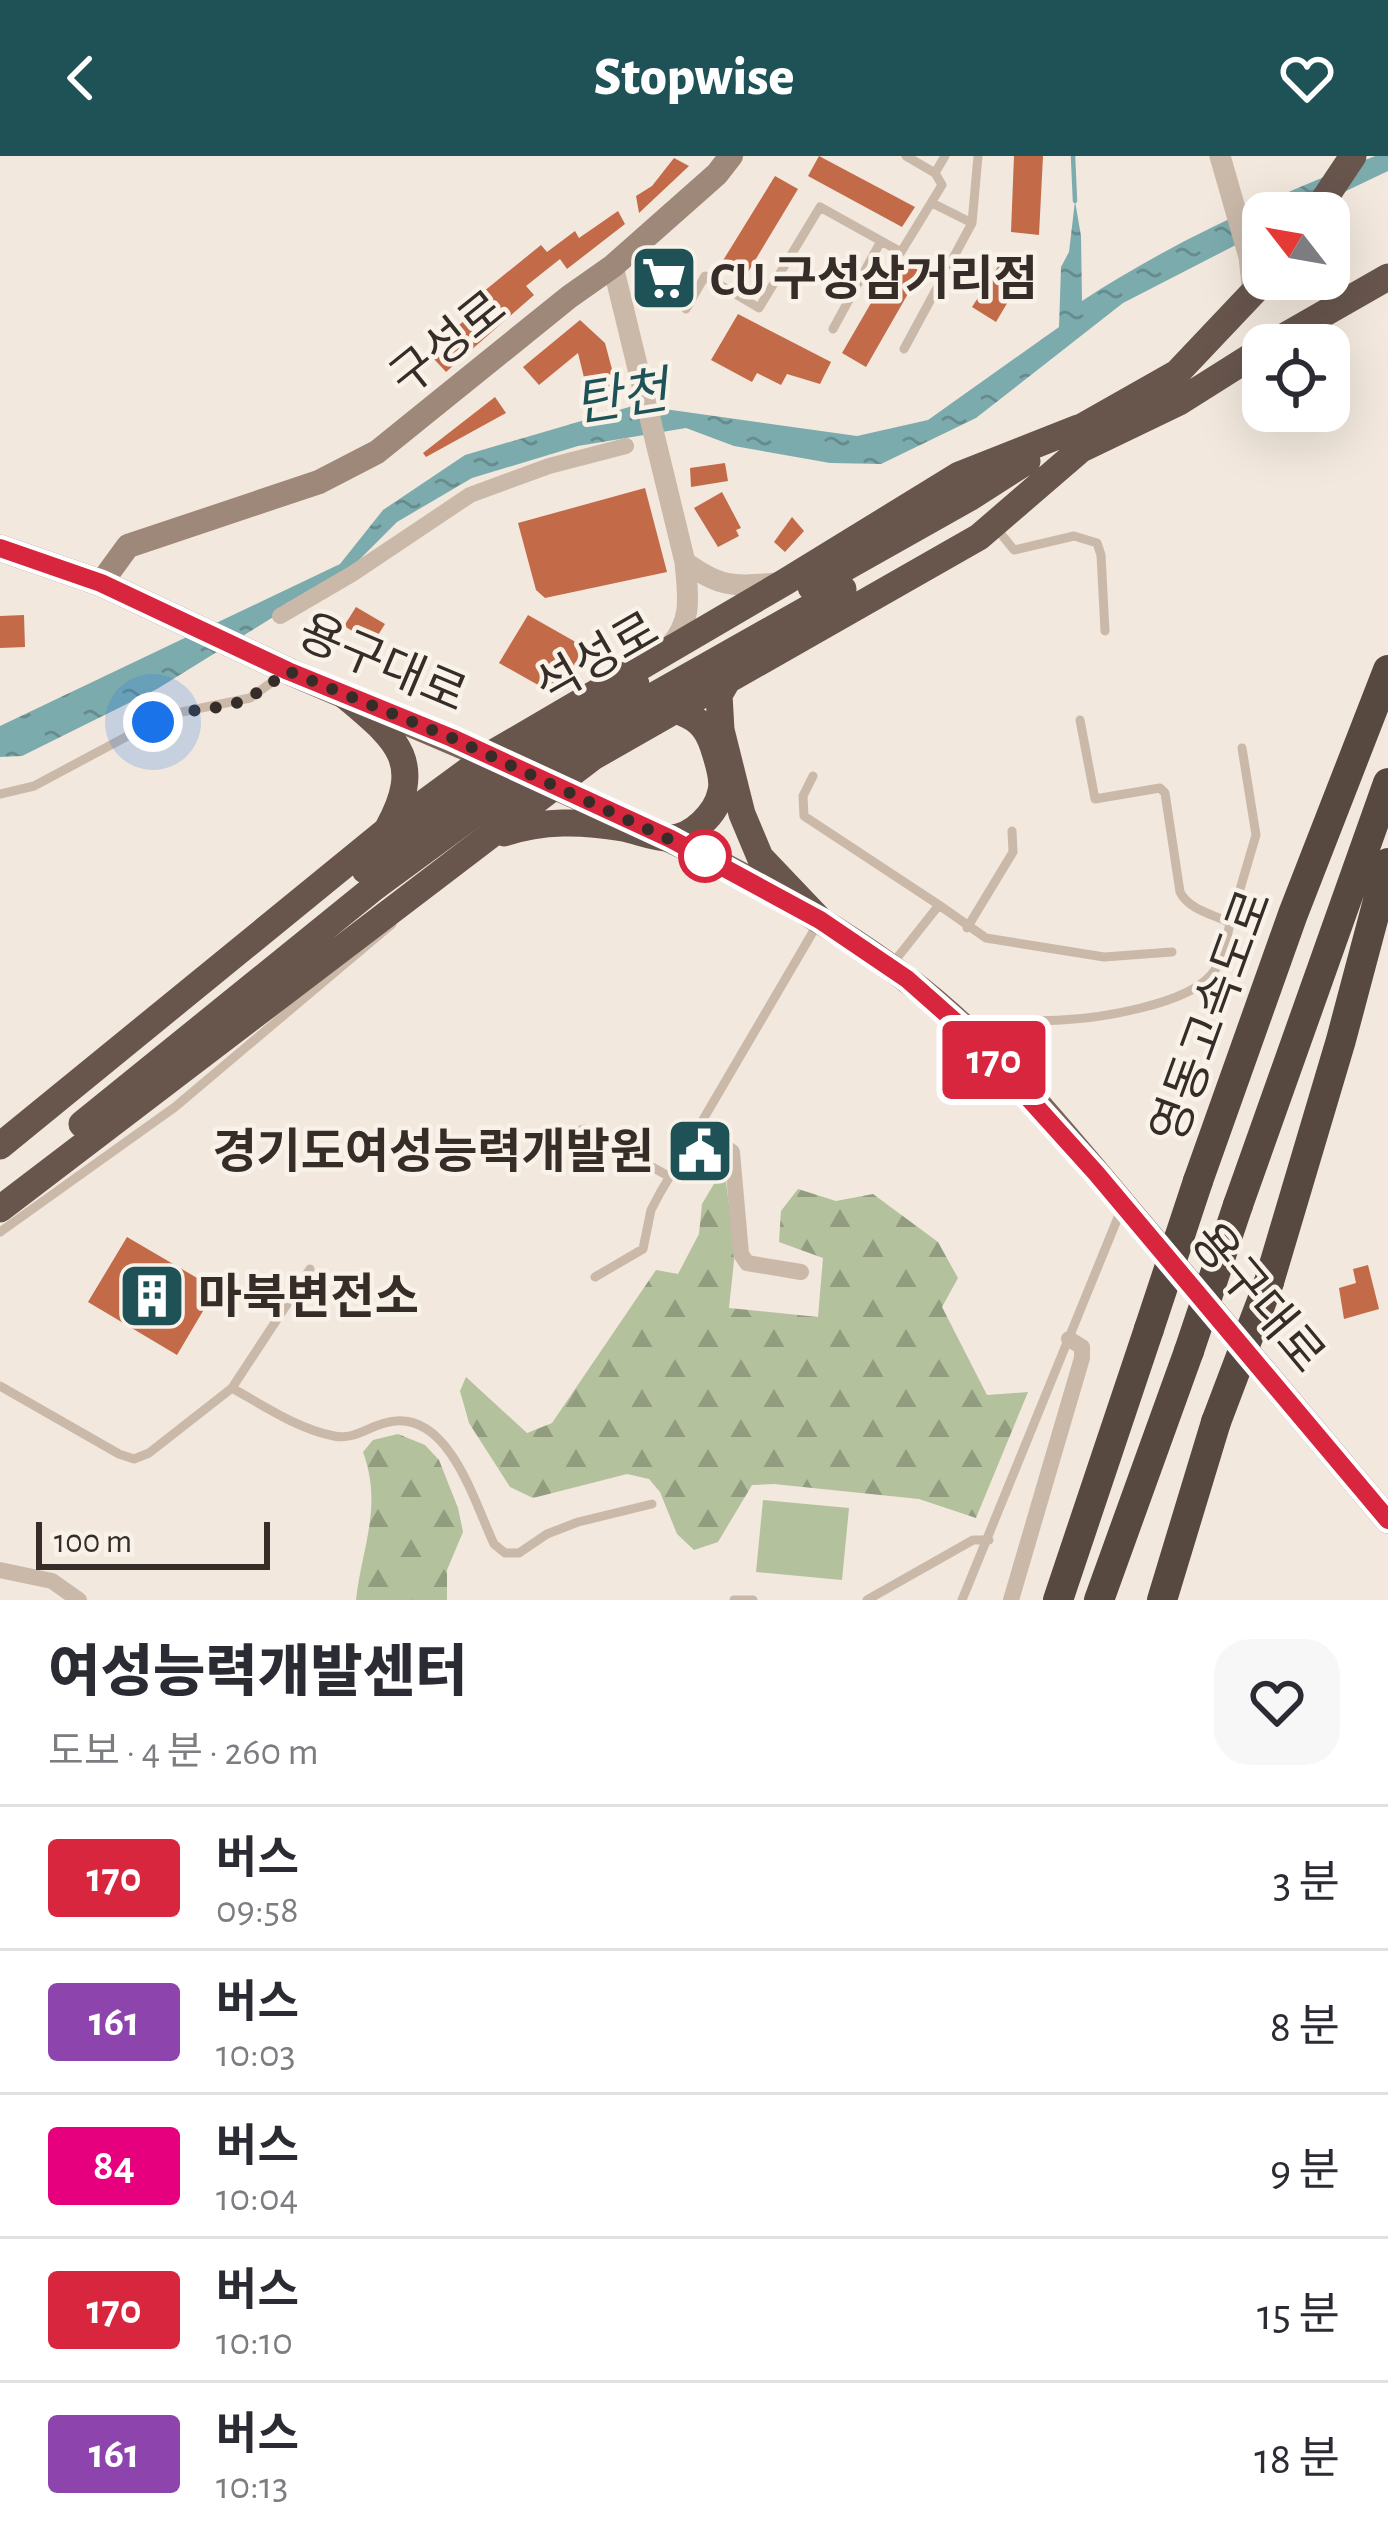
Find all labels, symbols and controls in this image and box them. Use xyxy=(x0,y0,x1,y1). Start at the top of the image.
icon: back xyxy=(48,45,114,111)
icon: heart xyxy=(1274,45,1340,111)
text: Stopwise xyxy=(594,51,794,105)
north arrow xyxy=(1242,192,1350,300)
map controls xyxy=(1242,192,1350,432)
supermarket icon: CU 구성삼거리점 xyxy=(629,243,699,313)
place label: CU 구성삼거리점 xyxy=(710,254,1038,305)
street label: 구성로 xyxy=(381,282,515,405)
button: locate xyxy=(1242,324,1350,432)
water label: 탄천 xyxy=(571,363,677,431)
street label: 석성로 xyxy=(527,604,667,714)
street label: 용구대로 xyxy=(291,606,473,721)
your location xyxy=(123,692,183,752)
unlabelled marker xyxy=(680,831,730,881)
street label: 영동고속도로 xyxy=(1143,884,1281,1150)
line badge: 170 xyxy=(925,1021,1063,1099)
text: 170 xyxy=(966,1039,1022,1081)
public building icon: 경기도여성능력개발원 xyxy=(665,1116,735,1186)
place label: 경기도여성능력개발원 xyxy=(212,1127,654,1178)
street label: 용구대로 xyxy=(1182,1215,1333,1382)
building icon: 마북변전소 xyxy=(117,1261,187,1331)
place label: 마북변전소 xyxy=(198,1272,419,1323)
scale bar xyxy=(36,1516,270,1569)
text: 100 m xyxy=(54,1526,132,1559)
button: heart xyxy=(1214,1639,1340,1765)
text: 여성능력개발센터 xyxy=(48,1645,468,1702)
text: 도보 · 4 분 · 260 m xyxy=(48,1733,319,1772)
text: 버스 xyxy=(216,1837,299,1882)
text: 170 xyxy=(86,1857,142,1899)
text: 3 분 xyxy=(1273,1861,1340,1906)
text: 09:58 xyxy=(216,1891,299,1930)
text: 버스 xyxy=(216,1981,299,2026)
text: 161 xyxy=(89,2001,139,2043)
text: 8 분 xyxy=(1270,2005,1340,2050)
text: 10:03 xyxy=(216,2035,296,2074)
text: 버스 xyxy=(216,2125,299,2170)
text: 84 xyxy=(93,2145,135,2187)
text: 9 분 xyxy=(1270,2149,1340,2194)
text: 10:04 xyxy=(216,2179,298,2218)
text: 버스 xyxy=(216,2269,299,2314)
text: 170 xyxy=(86,2289,142,2331)
text: 15 분 xyxy=(1257,2293,1340,2338)
text: 10:10 xyxy=(216,2323,293,2362)
text: 버스 xyxy=(216,2413,299,2458)
text: 161 xyxy=(89,2433,139,2475)
text: 18 분 xyxy=(1254,2437,1340,2482)
text: 10:13 xyxy=(216,2467,288,2506)

